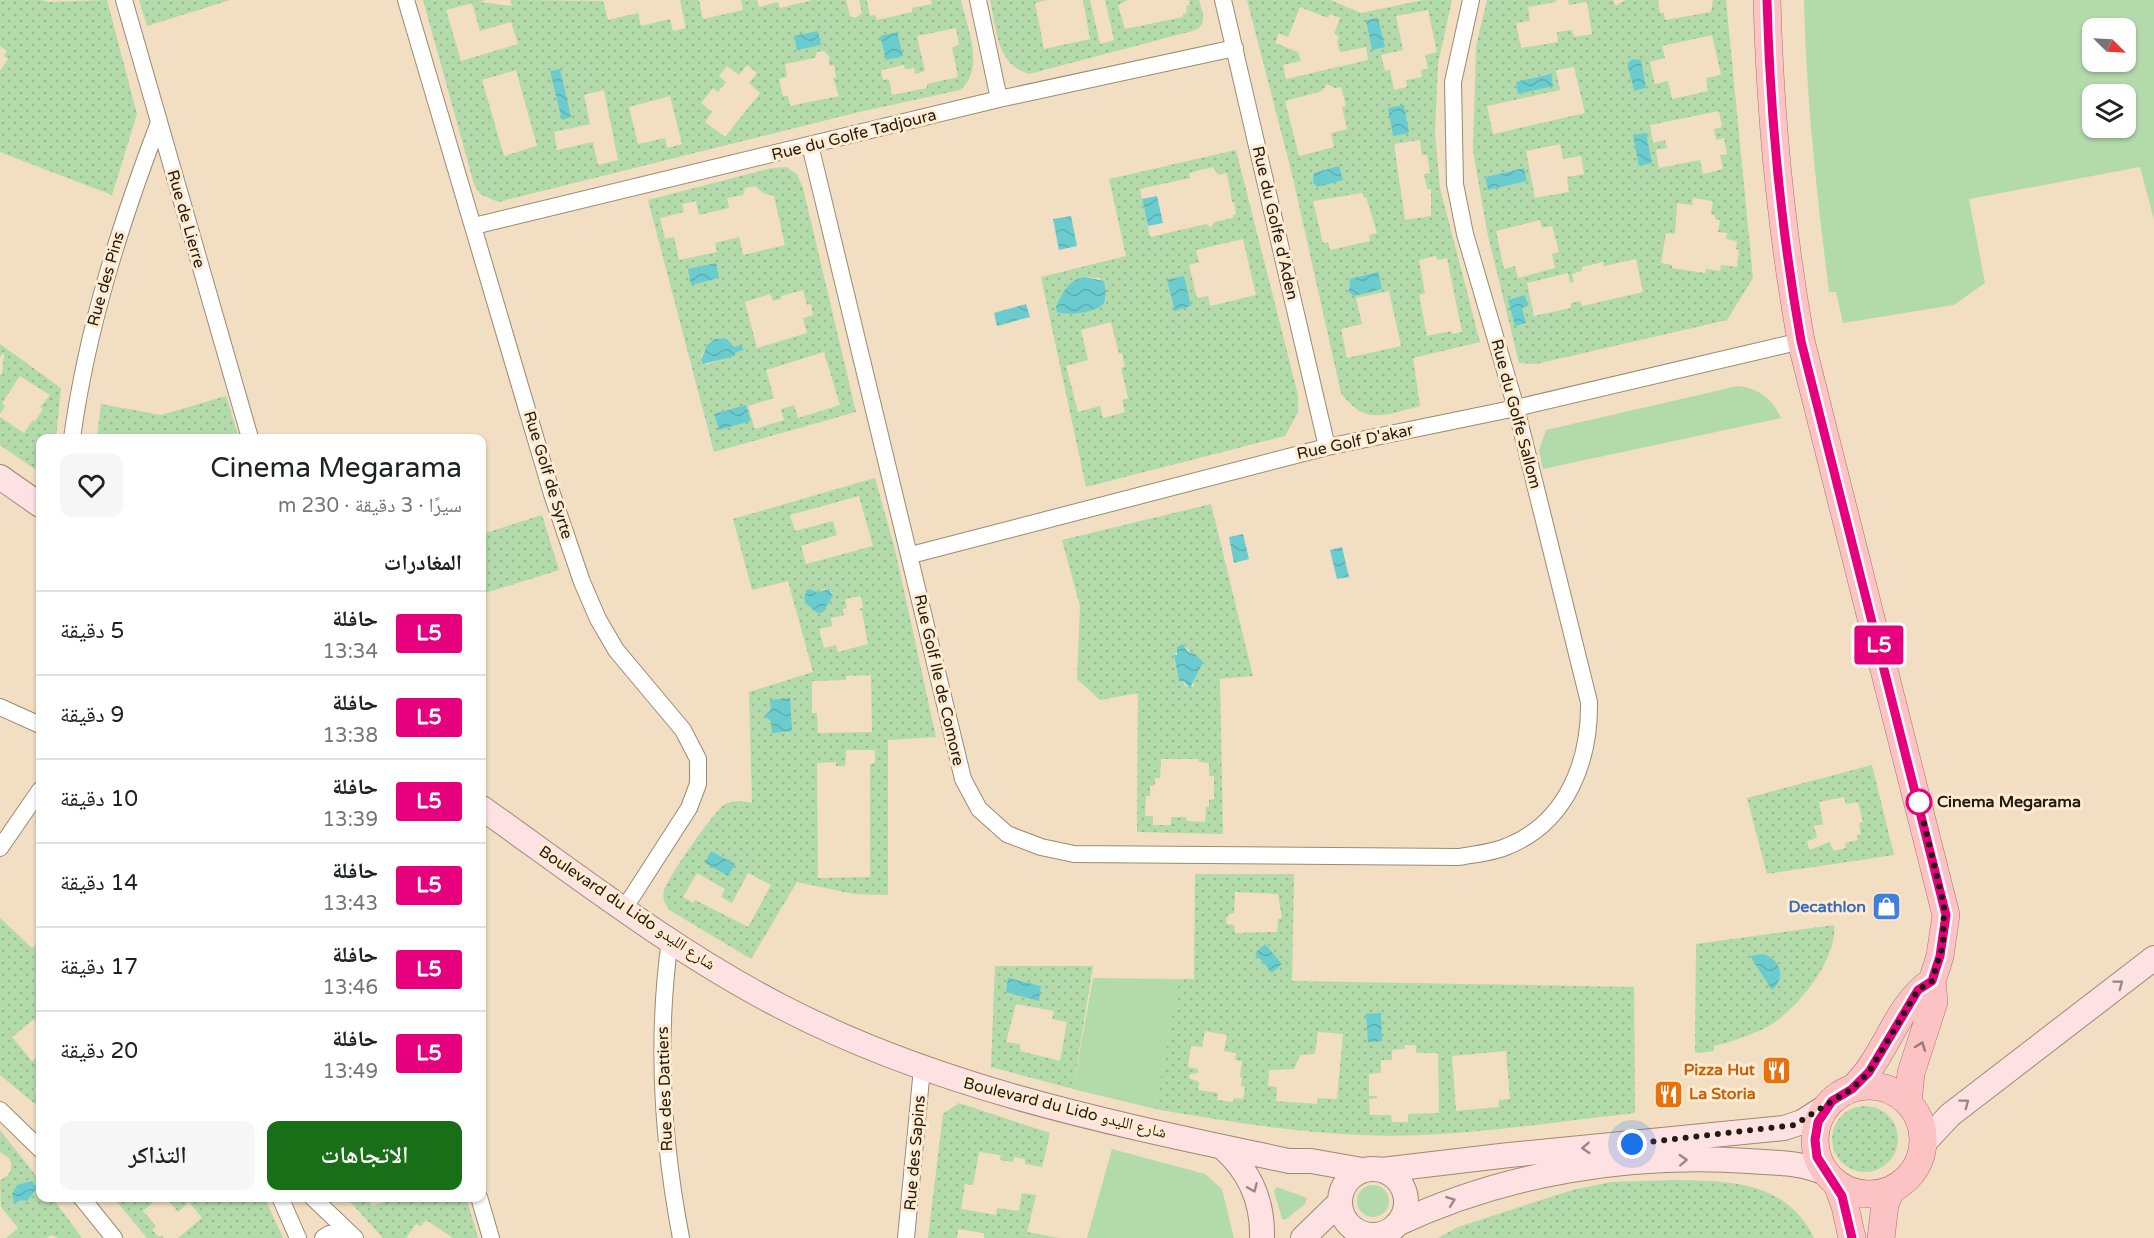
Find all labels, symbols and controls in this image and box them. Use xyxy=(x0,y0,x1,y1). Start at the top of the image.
north arrow xyxy=(2082,18,2136,72)
map controls xyxy=(2082,18,2136,138)
button: layers xyxy=(2082,84,2136,138)
street label: Rue du Golfe Tadjoura xyxy=(769,105,939,165)
street label: Rue du Golfe d'Aden xyxy=(1248,144,1302,302)
street label: Rue de Lierre xyxy=(162,168,210,270)
street label: Rue des Pins xyxy=(83,229,129,329)
street label: Rue du Golfe Sallom xyxy=(1486,337,1546,491)
street label: Rue Golf de Syrte xyxy=(519,409,577,541)
street label: Rue Golf D'akar xyxy=(1295,420,1416,464)
text: Cinema Megarama xyxy=(210,451,462,485)
button: heart xyxy=(60,454,123,517)
text: سيرًا · 3 دقيقة · 230 m xyxy=(278,494,462,518)
text: المغادرات xyxy=(384,550,462,576)
street label: Rue Golf Ile de Comore xyxy=(910,592,968,768)
text: حافلة xyxy=(332,606,378,632)
text: 5 دقيقة xyxy=(60,618,124,644)
text: L5 xyxy=(416,621,442,646)
line badge: L5 xyxy=(1852,626,1906,664)
text: L5 xyxy=(1866,633,1892,658)
text: 13:34 xyxy=(323,640,378,664)
text: حافلة xyxy=(332,690,378,716)
text: 9 دقيقة xyxy=(60,702,124,728)
text: L5 xyxy=(416,705,442,730)
text: 13:38 xyxy=(323,724,378,748)
text: حافلة xyxy=(332,774,378,800)
text: 10 دقيقة xyxy=(60,786,138,812)
text: L5 xyxy=(416,789,442,814)
marker: Cinema Megarama xyxy=(1906,789,1932,815)
place label: Cinema Megarama xyxy=(1937,792,2081,812)
text: 13:39 xyxy=(323,808,378,832)
street label: Boulevard du Lido شارع الليدو xyxy=(535,841,719,975)
text: حافلة xyxy=(332,858,378,884)
text: 14 دقيقة xyxy=(60,870,138,896)
text: L5 xyxy=(416,873,442,898)
shop icon: Decathlon xyxy=(1871,891,1903,923)
text: 13:43 xyxy=(323,892,378,916)
place label: Decathlon xyxy=(1789,897,1866,917)
text: حافلة xyxy=(332,942,378,968)
text: 17 دقيقة xyxy=(60,954,138,980)
text: L5 xyxy=(416,957,442,982)
text: 13:46 xyxy=(323,976,378,1000)
one-way arrow xyxy=(2112,980,2123,991)
text: حافلة xyxy=(332,1026,378,1052)
street label: Rue des Dattiers xyxy=(653,1026,677,1152)
text: 20 دقيقة xyxy=(60,1038,138,1064)
text: L5 xyxy=(416,1041,442,1066)
one-way arrow xyxy=(1913,1041,1926,1052)
restaurant icon: Pizza Hut xyxy=(1760,1054,1792,1086)
text: 13:49 xyxy=(323,1060,378,1084)
place label: Pizza Hut xyxy=(1684,1060,1756,1080)
street label: Boulevard du Lido شارع الليدو xyxy=(961,1073,1169,1143)
restaurant icon: La Storia xyxy=(1652,1078,1684,1110)
place label: La Storia xyxy=(1689,1084,1756,1104)
street label: Rue des Sapins xyxy=(900,1094,930,1212)
one-way arrow xyxy=(1958,1100,1969,1111)
button: التذاكر xyxy=(60,1121,255,1190)
button: الاتجاهات xyxy=(267,1121,462,1190)
your location xyxy=(1617,1129,1647,1159)
one-way arrow xyxy=(1581,1141,1590,1154)
one-way arrow xyxy=(1679,1154,1688,1167)
one-way arrow xyxy=(1246,1181,1258,1192)
one-way arrow xyxy=(1445,1196,1456,1209)

